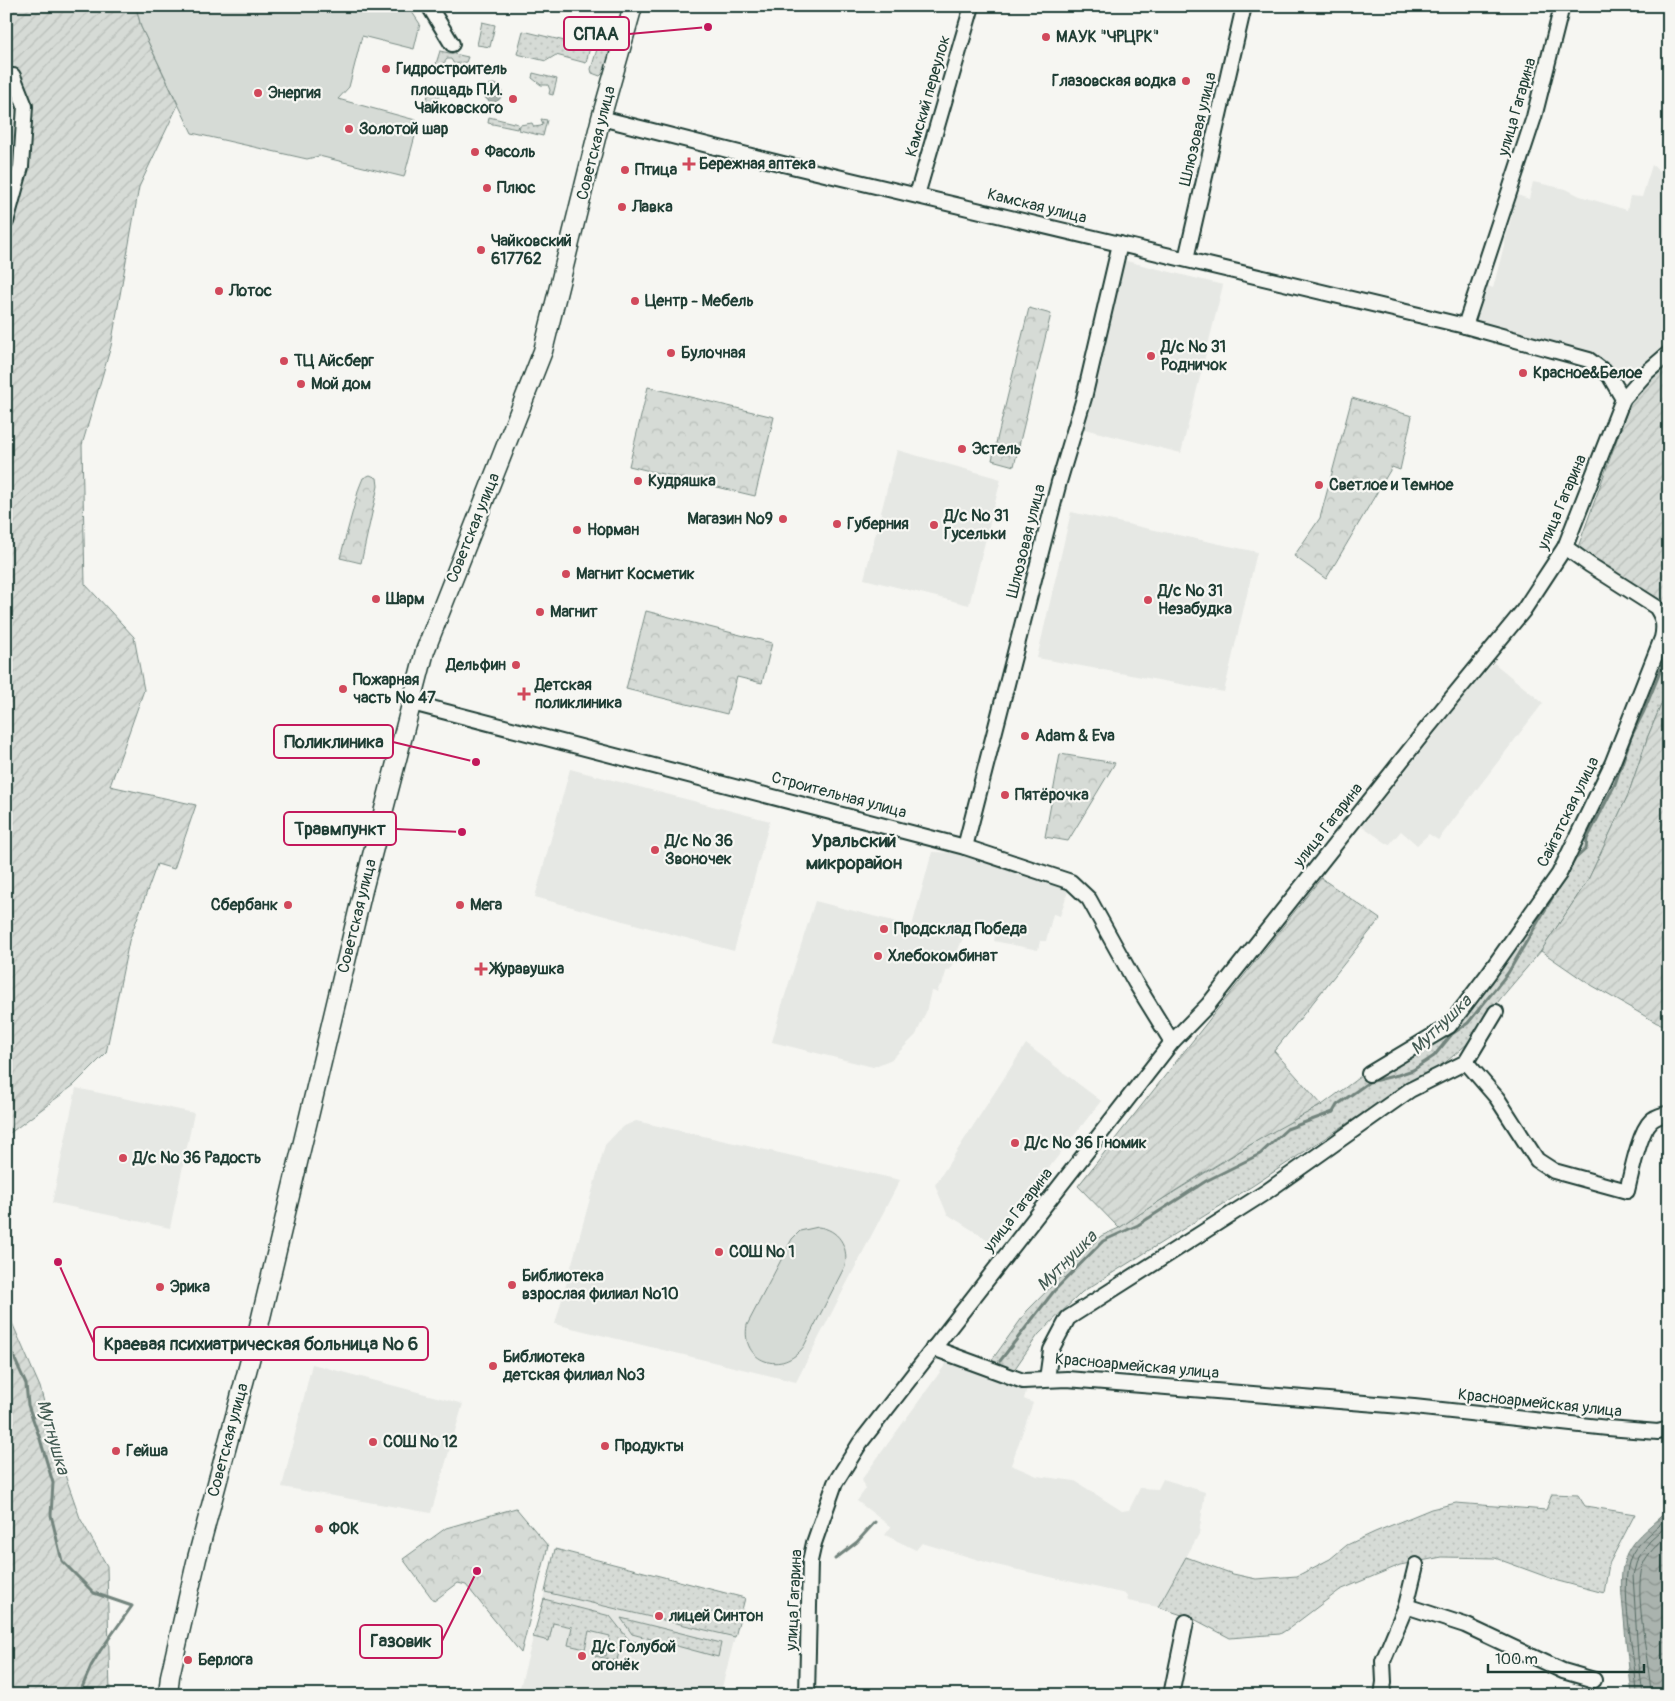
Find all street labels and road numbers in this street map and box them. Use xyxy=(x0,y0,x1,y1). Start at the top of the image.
street label: Камский переулок xyxy=(901,33,955,159)
street label: улица Гагарина xyxy=(1493,55,1541,159)
street label: Шлюзовая улица xyxy=(1175,70,1221,188)
street label: Советская улица xyxy=(572,84,620,202)
street label: Камская улица xyxy=(985,184,1089,228)
street label: улица Гагарина xyxy=(1533,451,1591,554)
street label: Советская улица xyxy=(442,470,504,586)
street label: Шлюзовая улица xyxy=(1002,482,1050,600)
street label: Сайгатская улица xyxy=(1533,753,1603,871)
street label: Строительная улица xyxy=(769,767,909,823)
street label: улица Гагарина xyxy=(1288,779,1367,872)
street label: Советская улица xyxy=(333,857,381,975)
street label: улица Гагарина xyxy=(978,1164,1057,1257)
street label: Красноармейская улица xyxy=(1054,1349,1220,1383)
street label: Советская улица xyxy=(203,1381,253,1499)
street label: Красноармейская улица xyxy=(1457,1384,1623,1422)
street label: улица Гагарина xyxy=(781,1549,807,1652)

